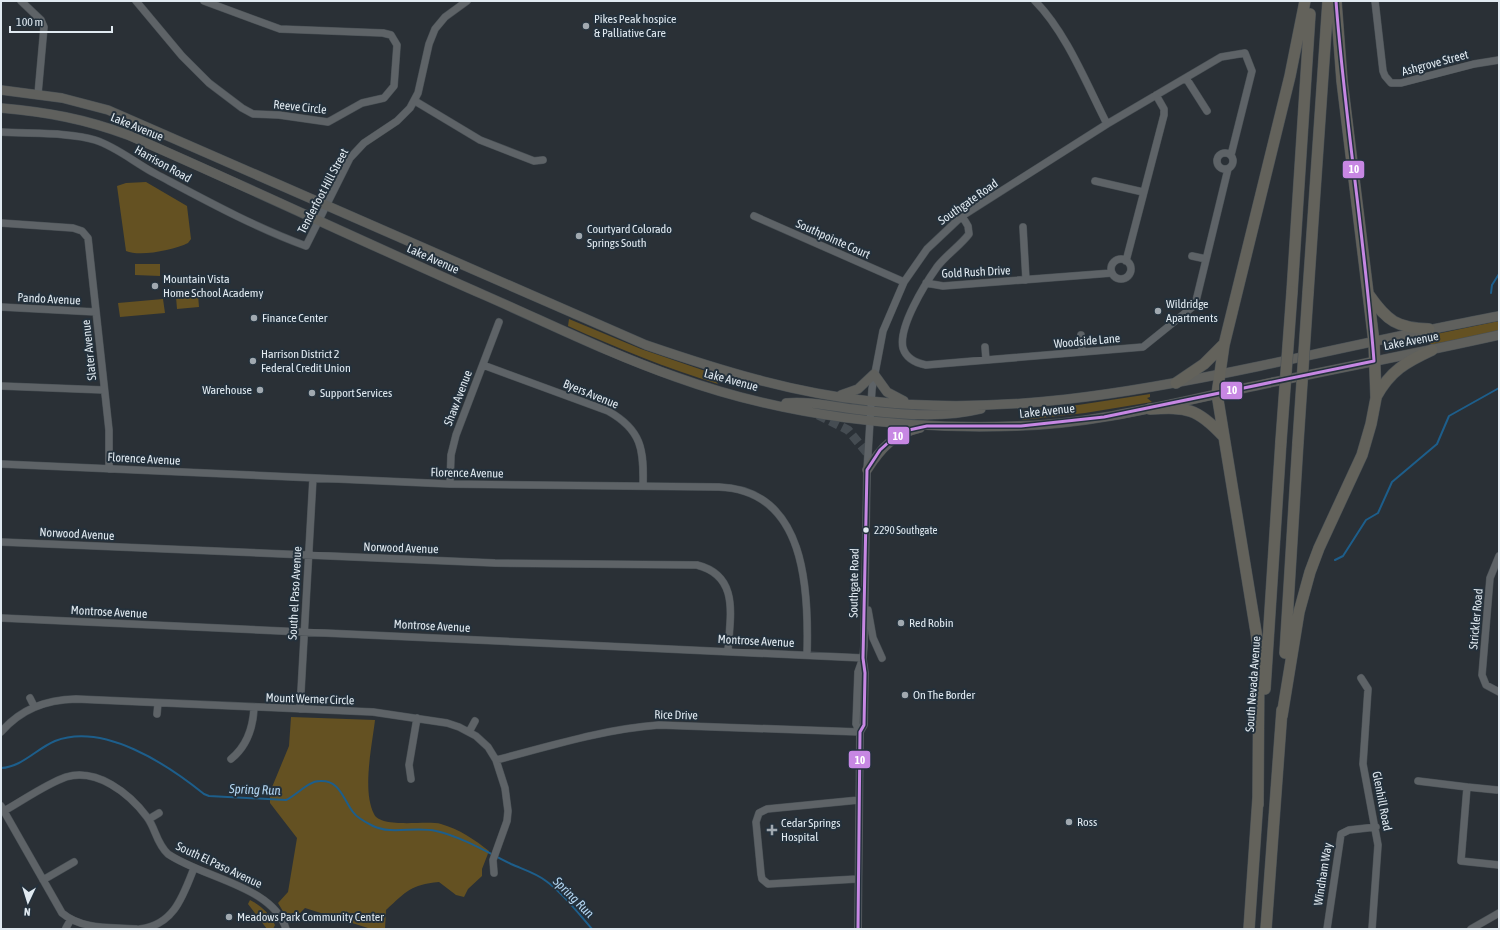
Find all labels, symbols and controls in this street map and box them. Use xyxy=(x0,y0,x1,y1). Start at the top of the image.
scale bar xyxy=(10,8,112,34)
place label: Pikes Peak hospice & Palliative Care xyxy=(594,12,677,40)
text: 100 m xyxy=(16,15,43,29)
marker: Pikes Peak hospice & Palliative Care xyxy=(581,21,591,31)
street label: Ashgrove Street xyxy=(1400,47,1470,79)
street label: Reeve Circle xyxy=(273,97,327,117)
street label: Lake Avenue xyxy=(109,110,165,144)
street label: Harrison Road xyxy=(132,143,194,185)
street label: Tenderfoot Hill Street xyxy=(295,146,352,236)
line badge: 10 xyxy=(1342,160,1365,179)
text: 10 xyxy=(1349,163,1359,175)
street label: Southgate Road xyxy=(935,176,1001,228)
street label: Southpointe Court xyxy=(794,216,873,262)
place label: Courtyard Colorado Springs South xyxy=(587,222,672,250)
marker: Courtyard Colorado Springs South xyxy=(574,231,584,241)
street label: Lake Avenue xyxy=(405,241,461,277)
street label: Gold Rush Drive xyxy=(941,263,1011,281)
place label: Mountain Vista Home School Academy xyxy=(163,272,263,300)
marker: Mountain Vista Home School Academy xyxy=(150,281,160,291)
street label: Pando Avenue xyxy=(17,290,81,308)
place label: Wildridge Apartments xyxy=(1166,297,1218,325)
marker: Wildridge Apartments xyxy=(1153,306,1163,316)
place label: Finance Center xyxy=(262,311,328,325)
marker: Finance Center xyxy=(249,313,259,323)
street label: Slater Avenue xyxy=(79,319,99,381)
street label: Lake Avenue xyxy=(1382,329,1440,353)
street label: Woodside Lane xyxy=(1053,331,1121,351)
place label: Harrison District 2 Federal Credit Union xyxy=(261,347,351,375)
marker: Harrison District 2 Federal Credit Union xyxy=(248,356,258,366)
street label: Lake Avenue xyxy=(702,366,760,394)
street label: Shaw Avenue xyxy=(441,368,475,428)
street label: Byers Avenue xyxy=(561,377,621,411)
line badge: 10 xyxy=(1220,381,1243,400)
place label: Warehouse xyxy=(202,383,252,397)
text: 10 xyxy=(1227,384,1237,396)
marker: Warehouse xyxy=(255,385,265,395)
place label: Support Services xyxy=(320,386,392,400)
marker: Support Services xyxy=(307,388,317,398)
street label: Lake Avenue xyxy=(1019,401,1075,421)
line badge: 10 xyxy=(887,426,910,445)
text: 10 xyxy=(893,430,903,442)
street label: Florence Avenue xyxy=(107,450,181,468)
street label: Florence Avenue xyxy=(430,465,504,481)
place label: 2290 Southgate xyxy=(874,524,937,536)
street label: Norwood Avenue xyxy=(39,525,115,543)
marker: 2290 Southgate xyxy=(861,525,871,535)
street label: Norwood Avenue xyxy=(363,540,439,556)
street label: South el Paso Avenue xyxy=(286,546,304,640)
street label: Southgate Road xyxy=(846,548,862,618)
street label: Strickler Road xyxy=(1466,588,1486,650)
street label: Montrose Avenue xyxy=(70,603,148,621)
place label: Red Robin xyxy=(909,616,954,630)
street label: Montrose Avenue xyxy=(393,617,471,635)
marker: Red Robin xyxy=(896,618,906,628)
street label: Montrose Avenue xyxy=(717,632,795,650)
street label: South Nevada Avenue xyxy=(1243,635,1263,733)
place label: On The Border xyxy=(913,688,975,702)
street label: Mount Werner Circle xyxy=(265,690,355,708)
marker: On The Border xyxy=(900,690,910,700)
street label: Rice Drive xyxy=(654,708,698,722)
line badge: 10 xyxy=(848,750,871,769)
text: 10 xyxy=(855,754,865,766)
street label: Glenhill Road xyxy=(1369,770,1395,832)
water label: Spring Run xyxy=(228,781,282,798)
place label: Ross xyxy=(1077,815,1097,829)
place label: Cedar Springs Hospital xyxy=(781,816,841,844)
marker: Ross xyxy=(1064,817,1074,827)
marker: Cedar Springs Hospital xyxy=(766,824,778,836)
street label: South El Paso Avenue xyxy=(174,839,264,891)
street label: Windham Way xyxy=(1311,841,1335,906)
water label: Spring Run xyxy=(549,873,598,921)
north arrow xyxy=(8,882,48,922)
text: N xyxy=(24,906,31,918)
place label: Meadows Park Community Center xyxy=(237,910,384,924)
marker: Meadows Park Community Center xyxy=(224,912,234,922)

